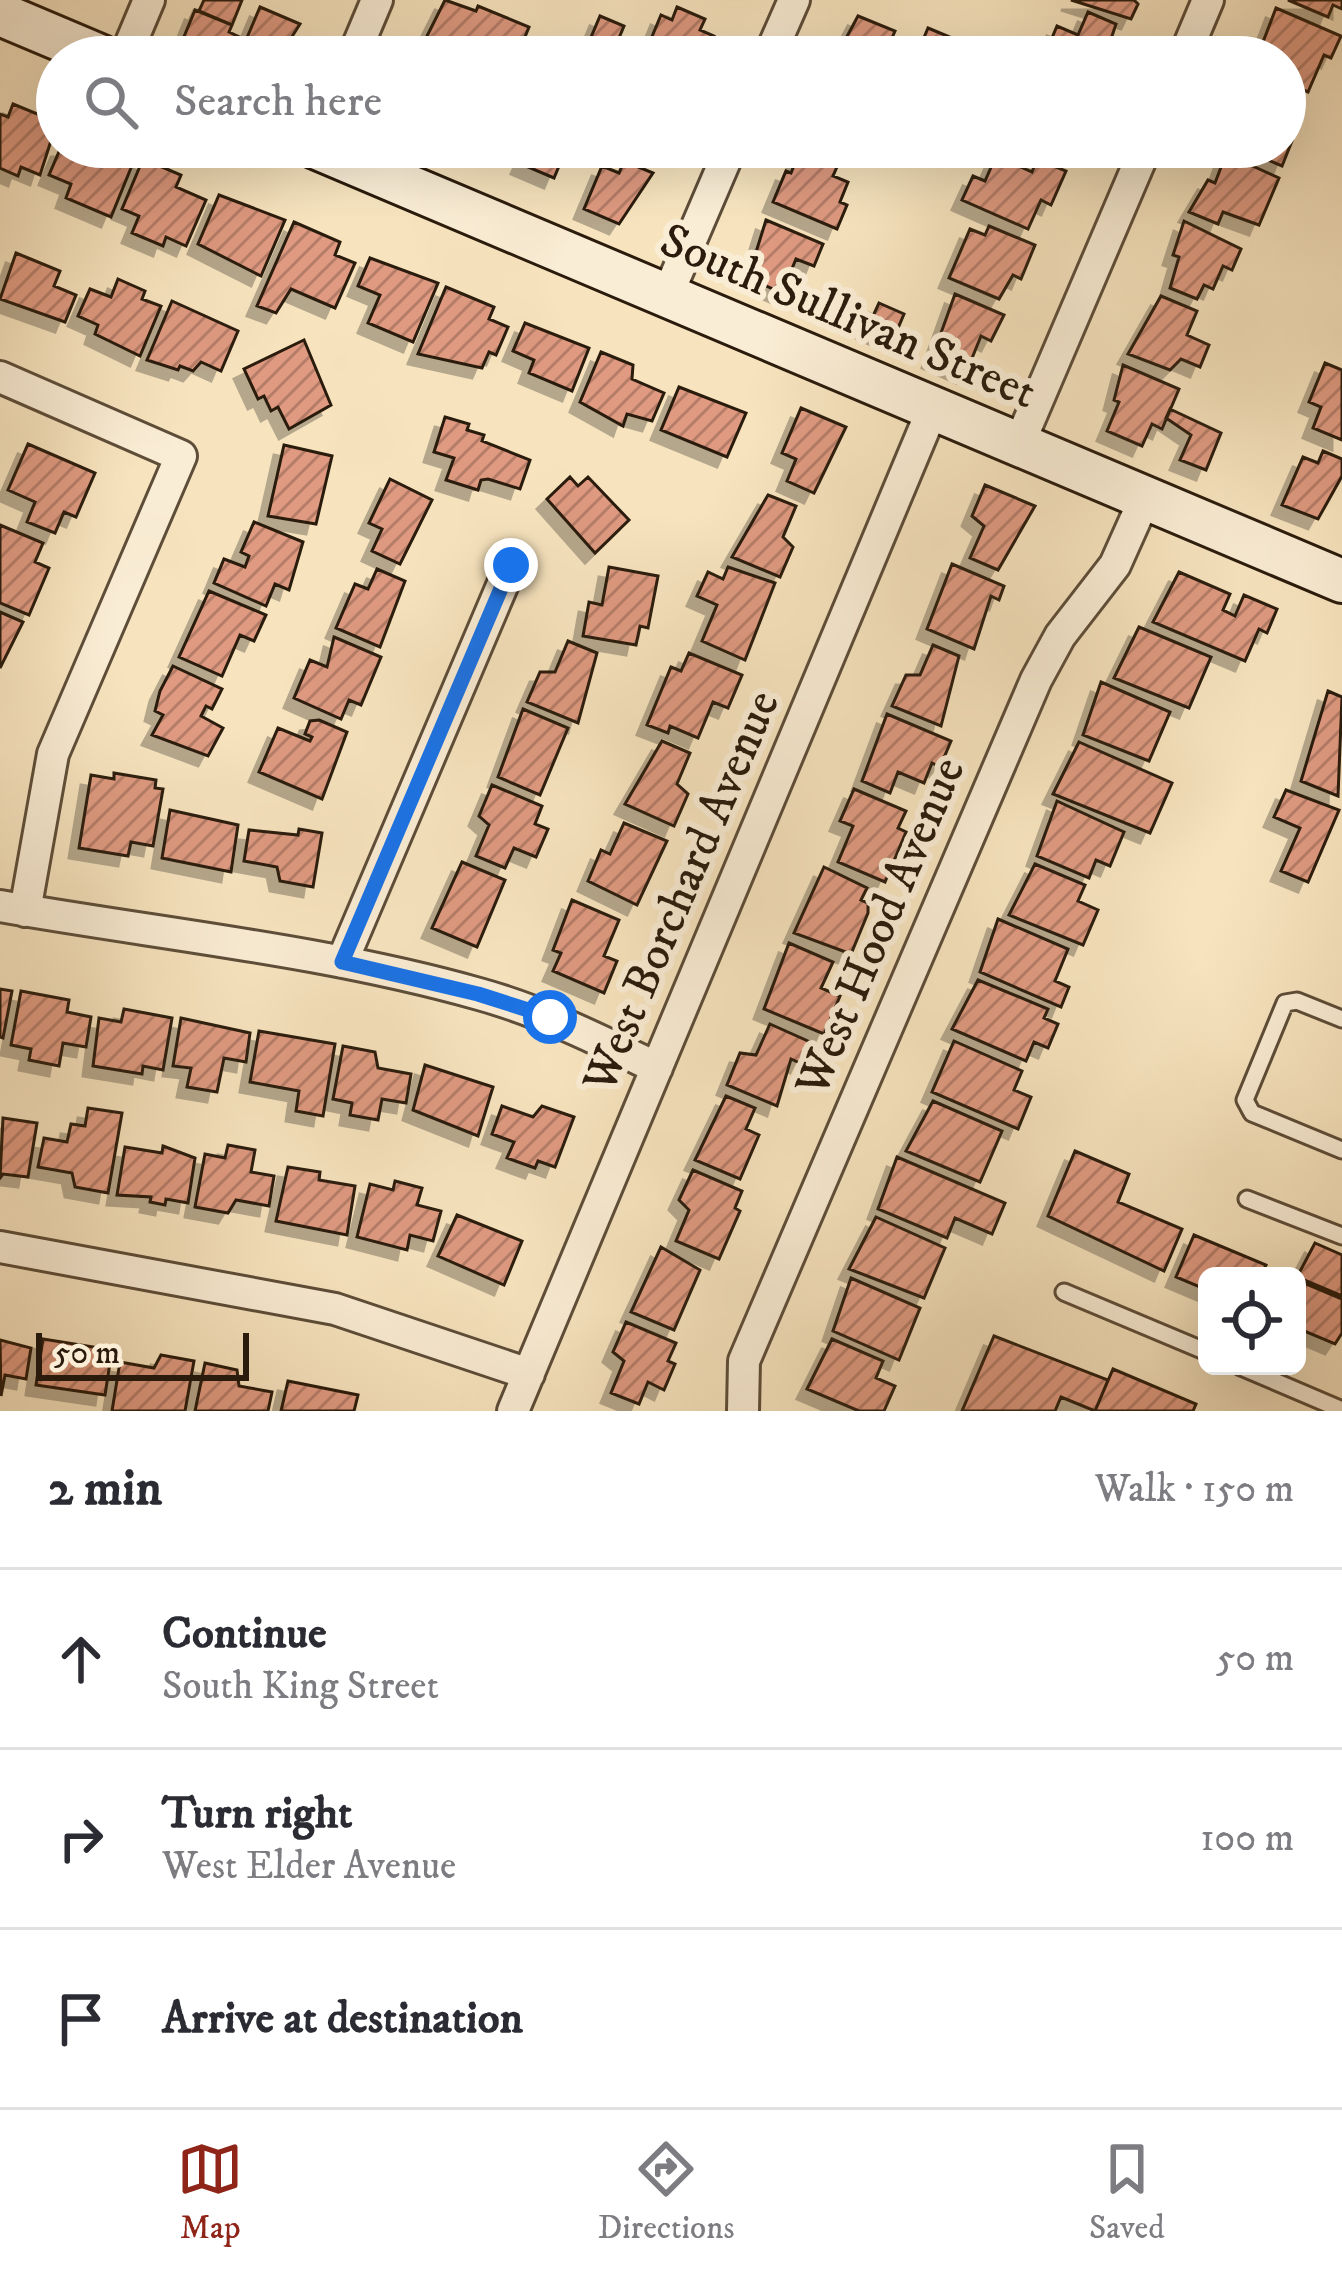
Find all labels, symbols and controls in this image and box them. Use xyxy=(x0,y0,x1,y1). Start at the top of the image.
search box xyxy=(36,36,1306,168)
icon: search xyxy=(78,69,144,135)
text: Search here xyxy=(174,74,382,130)
street label: South Sullivan Street xyxy=(651,211,1045,423)
route end xyxy=(484,538,538,592)
street label: West Borchard Avenue xyxy=(570,682,794,1103)
street label: West Hood Avenue xyxy=(782,749,979,1106)
route start xyxy=(523,990,577,1044)
map controls xyxy=(1198,1267,1306,1375)
button: locate xyxy=(1198,1267,1306,1375)
scale bar xyxy=(36,1327,249,1380)
text: 50 m xyxy=(54,1333,120,1374)
text: 2 min xyxy=(48,1457,162,1521)
text: Walk · 150 m xyxy=(1095,1465,1294,1514)
text: Continue xyxy=(162,1606,327,1662)
icon: ahead xyxy=(48,1626,114,1692)
text: 50 m xyxy=(1216,1634,1294,1683)
text: South King Street xyxy=(162,1662,439,1711)
text: Turn right xyxy=(162,1786,352,1842)
icon: right xyxy=(48,1806,114,1872)
text: 100 m xyxy=(1200,1814,1294,1863)
text: West Elder Avenue xyxy=(162,1842,456,1891)
icon: arrive xyxy=(48,1986,114,2052)
text: Arrive at destination xyxy=(162,1991,523,2047)
tab: Map xyxy=(177,2136,243,2249)
tab: Directions xyxy=(598,2136,734,2249)
tab: Saved xyxy=(1089,2136,1165,2249)

